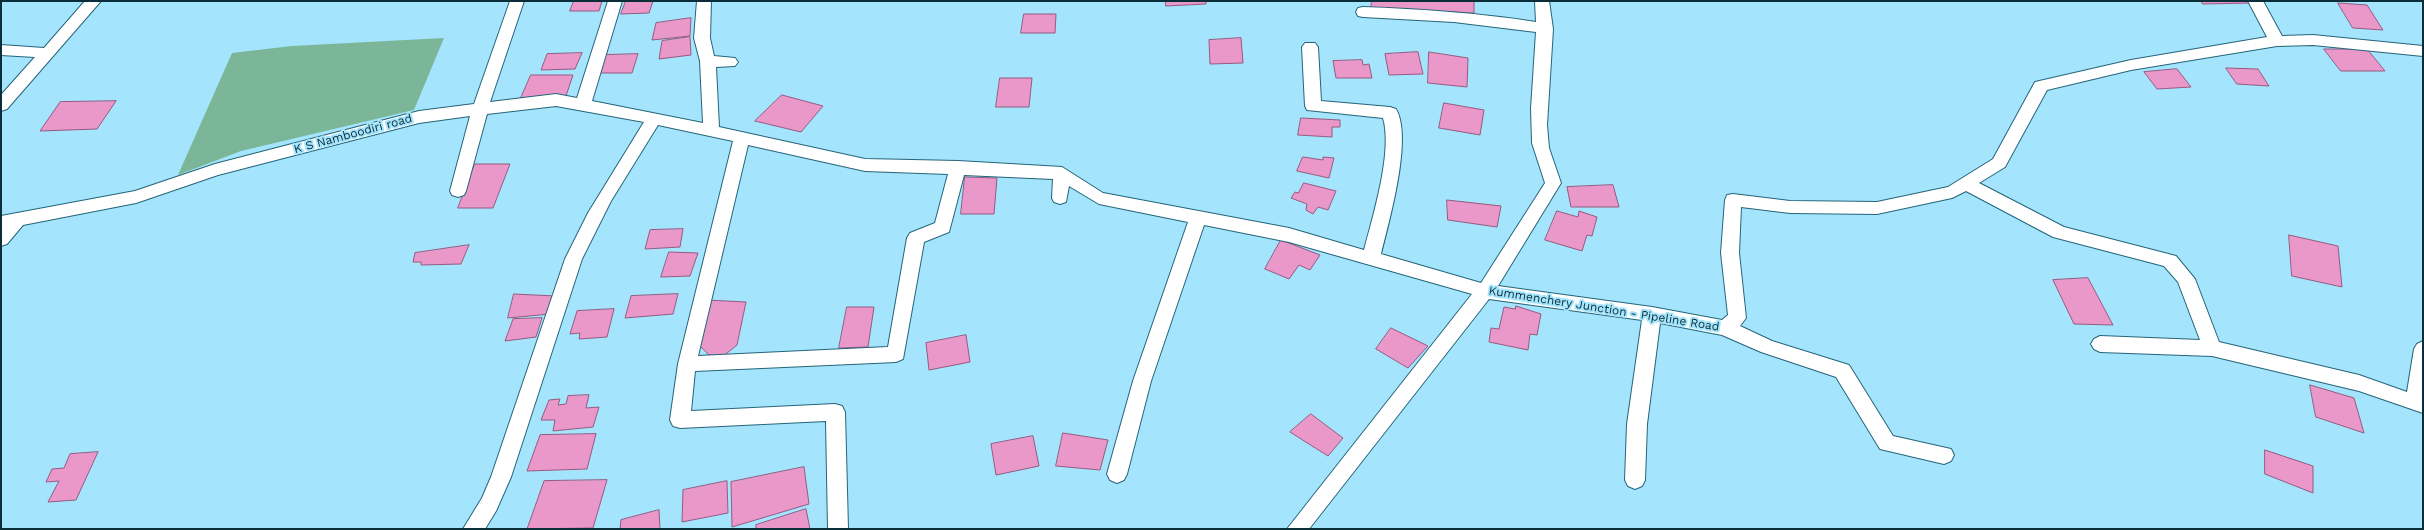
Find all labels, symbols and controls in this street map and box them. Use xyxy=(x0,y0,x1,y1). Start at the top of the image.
street label: K S Namboodiri road xyxy=(292,111,414,157)
street label: Kummenchery Junction - Pipeline Road xyxy=(1488,284,1720,334)

